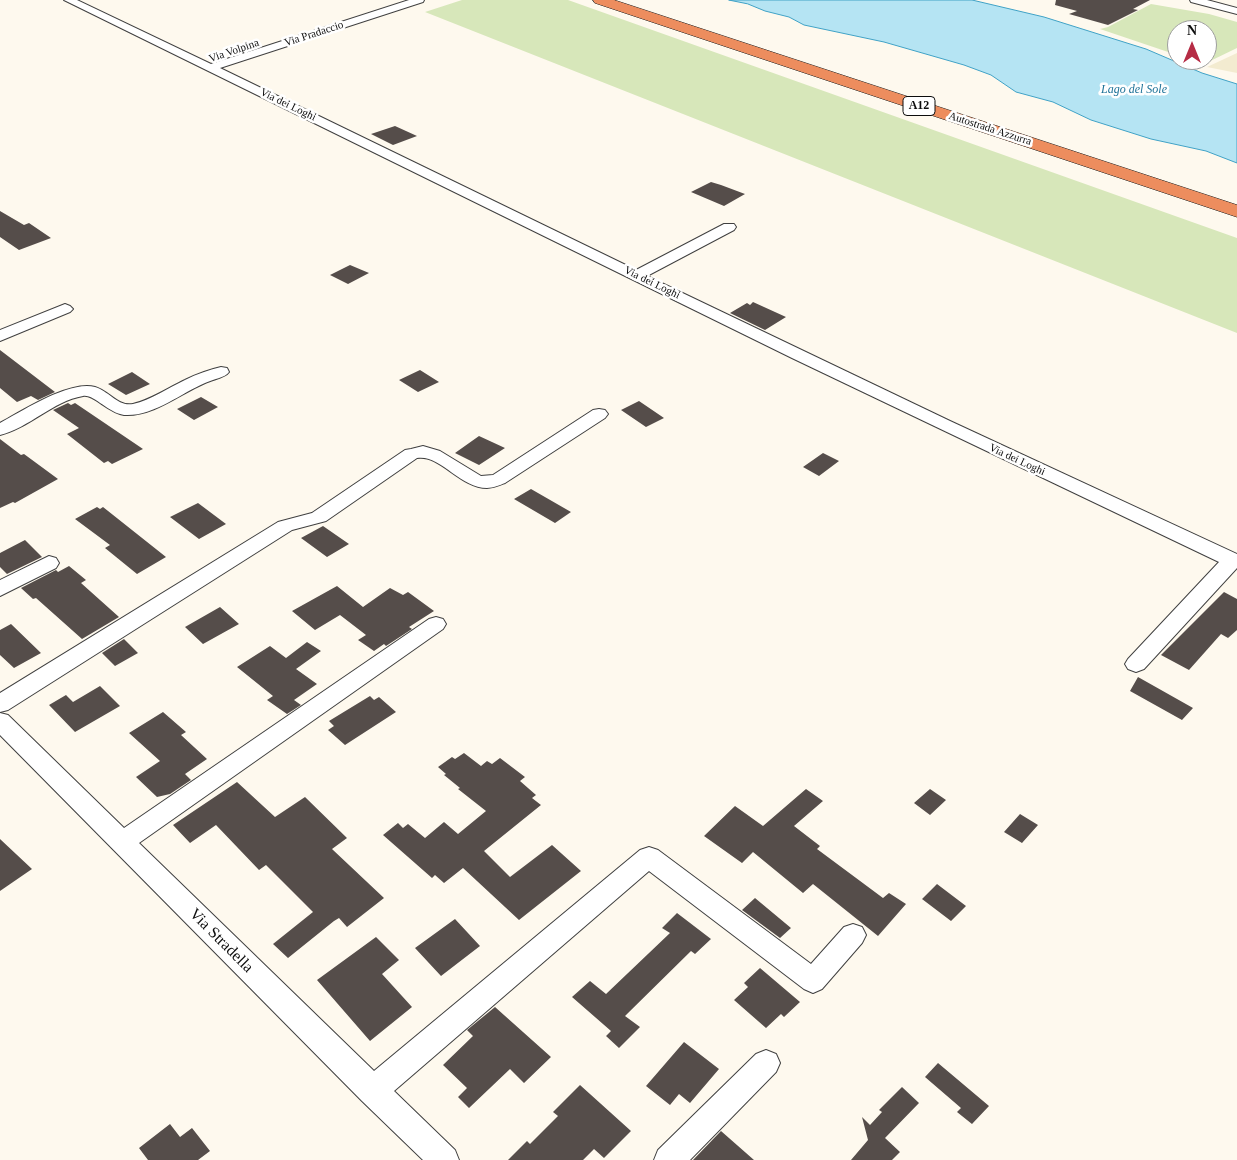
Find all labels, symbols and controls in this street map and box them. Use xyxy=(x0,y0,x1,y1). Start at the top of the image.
street label: Via Pradaccio xyxy=(283,18,345,50)
north arrow xyxy=(1167,20,1217,70)
text: N xyxy=(1187,23,1197,38)
street label: Via Volpina xyxy=(207,36,261,66)
water label: Lago del Sole xyxy=(1101,83,1167,97)
street label: Via dei Loghi xyxy=(258,86,318,124)
road number: A12 xyxy=(903,96,935,115)
street label: Autostrada Azzurra xyxy=(947,109,1033,149)
street label: Via dei Loghi xyxy=(622,264,682,302)
street label: Via dei Loghi xyxy=(987,441,1047,479)
street label: Via Stradella xyxy=(185,905,257,977)

